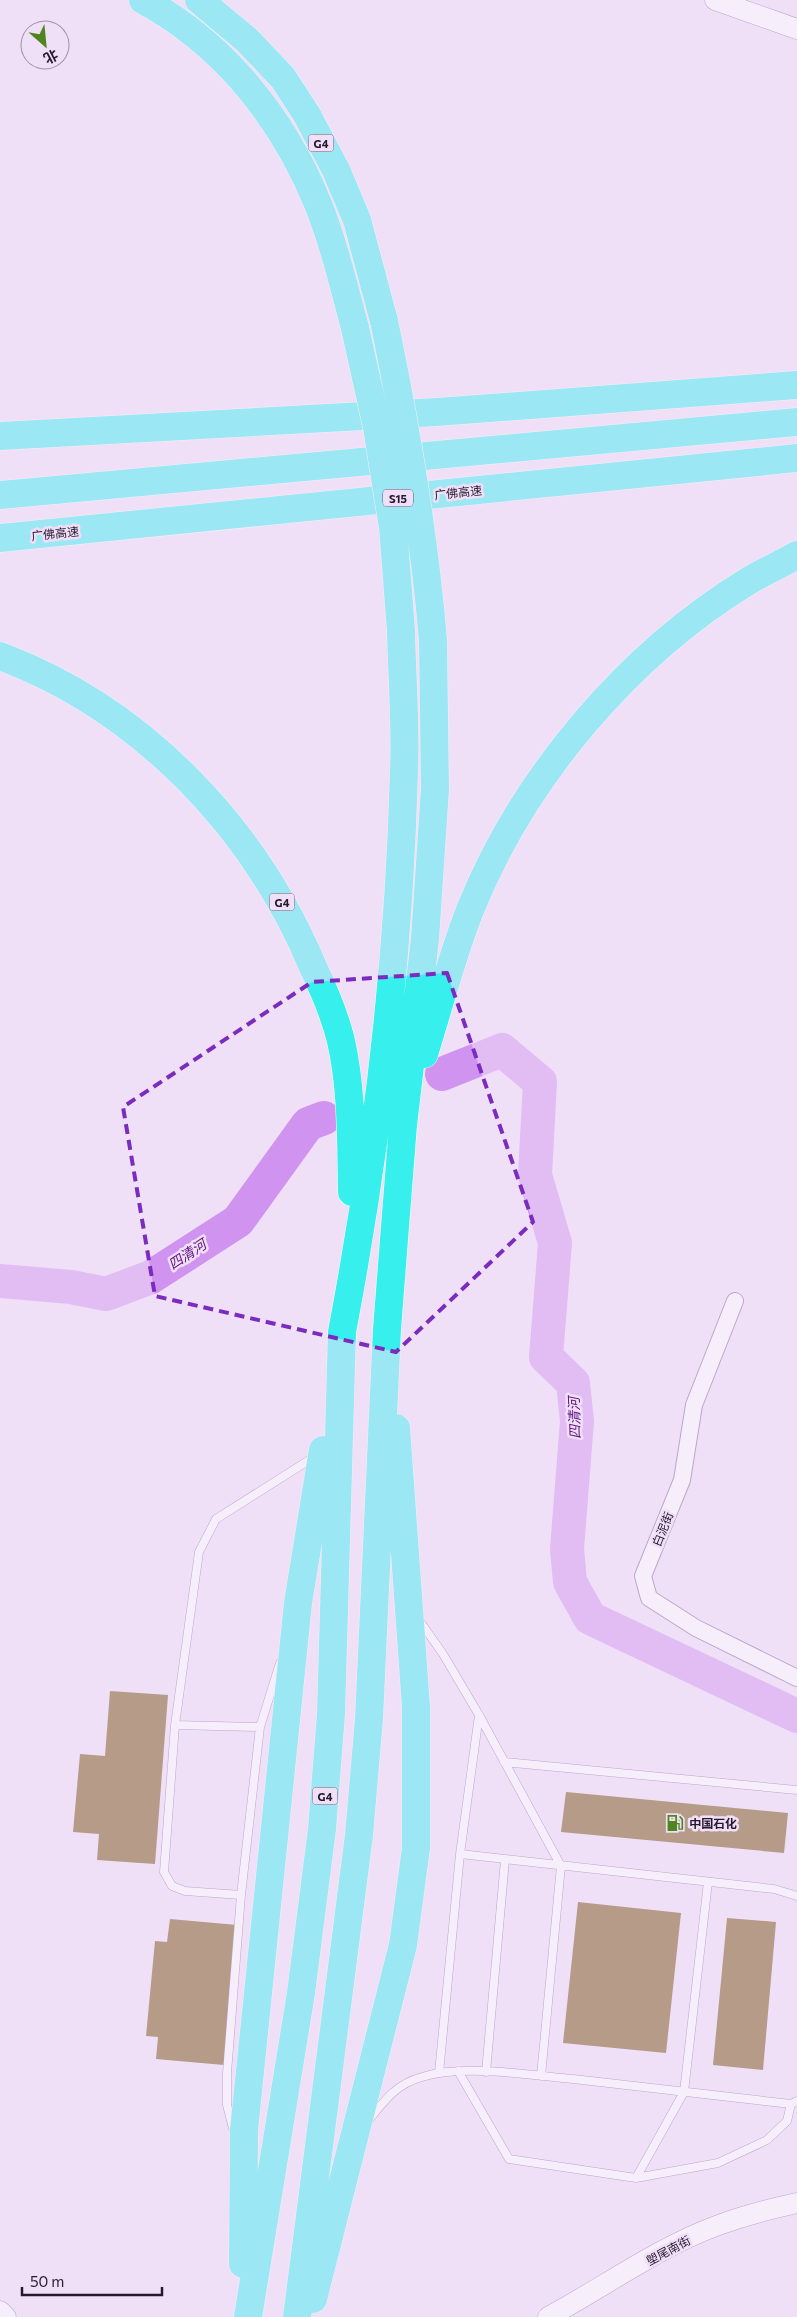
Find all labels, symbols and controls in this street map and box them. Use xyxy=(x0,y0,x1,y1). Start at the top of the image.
north arrow xyxy=(20,20,70,70)
text: 北 xyxy=(41,46,61,68)
road number: G4 xyxy=(308,134,334,152)
street label: 广佛高速 xyxy=(433,483,483,501)
road number: S15 xyxy=(383,489,413,506)
street label: 广佛高速 xyxy=(30,524,80,542)
road number: G4 xyxy=(270,894,294,910)
water label: 四清河 xyxy=(165,1234,212,1273)
water label: 四清河 xyxy=(565,1394,583,1439)
street label: 白泥街 xyxy=(649,1510,675,1548)
road number: G4 xyxy=(312,1788,338,1804)
fuel station icon: 中国石化 xyxy=(665,1813,685,1833)
place label: 中国石化 xyxy=(689,1816,737,1830)
street label: 塱尾南街 xyxy=(644,2233,692,2267)
scale bar xyxy=(22,2264,162,2296)
text: 50 m xyxy=(30,2272,64,2290)

